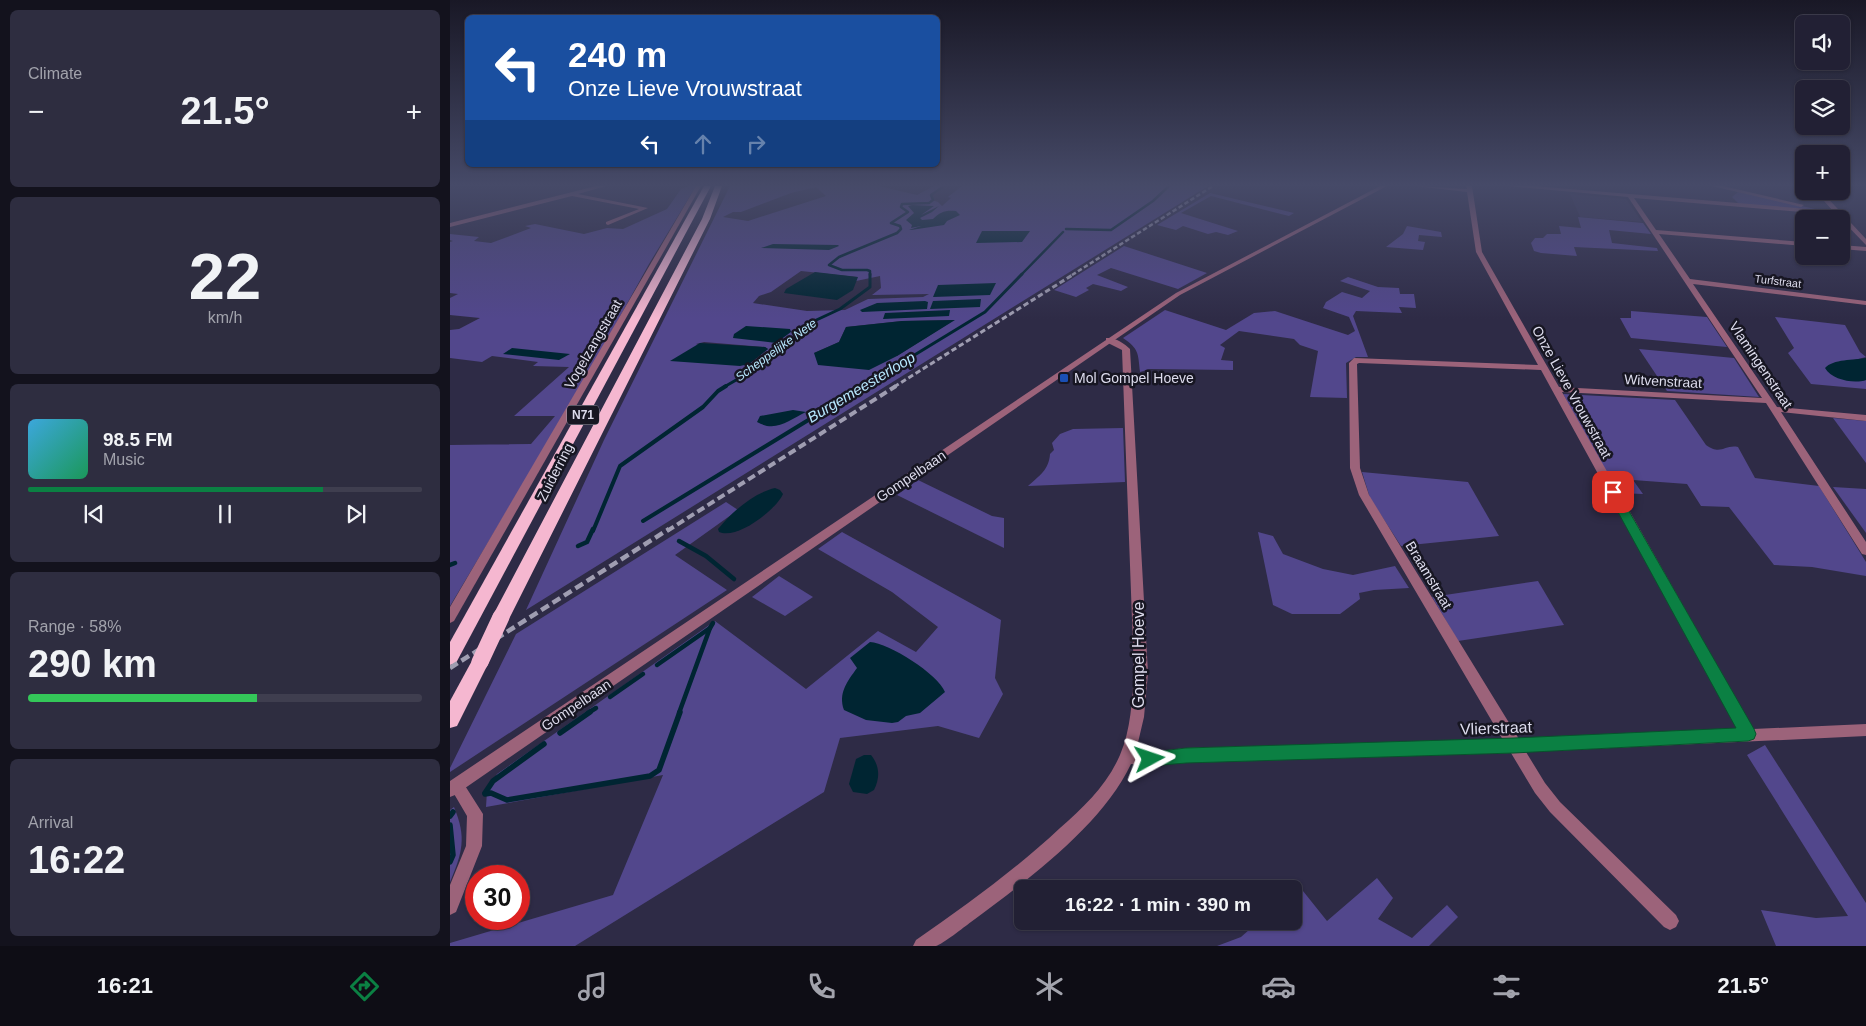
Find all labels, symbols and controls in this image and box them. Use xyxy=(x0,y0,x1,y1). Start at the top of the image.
map controls xyxy=(1795,15,1850,265)
button: sound xyxy=(1795,15,1850,70)
icon: left xyxy=(485,35,550,100)
text: 240 m xyxy=(568,35,667,74)
text: Climate xyxy=(28,65,82,82)
text: Onze Lieve Vrouwstraat xyxy=(568,76,802,101)
button: layers xyxy=(1795,80,1850,135)
text: 21.5° xyxy=(180,90,270,132)
text: − xyxy=(28,96,44,127)
text: + xyxy=(406,96,422,127)
icon: left xyxy=(636,130,664,158)
icon: ahead xyxy=(689,130,717,158)
icon: right xyxy=(742,130,770,158)
button: + xyxy=(1795,145,1850,200)
button: − xyxy=(1795,210,1850,265)
text: 22 xyxy=(189,240,261,313)
street label: Turfstraat xyxy=(1754,272,1802,290)
street label: Vogelzangstraat xyxy=(561,296,625,391)
text: km/h xyxy=(208,309,242,326)
water label: Scheppelijke Nete xyxy=(733,316,820,384)
street label: Vlamingenstraat xyxy=(1726,319,1796,411)
street label: Onze Lieve Vrouwstraat xyxy=(1529,323,1615,461)
water label: Burgemeesterloop xyxy=(804,348,918,426)
place label: Mol Gompel Hoeve xyxy=(1074,370,1194,386)
street label: Witvenstraat xyxy=(1624,371,1702,391)
marker: Mol Gompel Hoeve xyxy=(1058,372,1070,384)
road number: N71 xyxy=(567,406,599,424)
text: 98.5 FM xyxy=(103,429,173,450)
street label: Zuiderring xyxy=(534,440,576,504)
street label: Gompelbaan xyxy=(873,447,949,505)
text: Music xyxy=(103,451,145,468)
pin xyxy=(1592,471,1634,513)
icon: arrive xyxy=(1599,478,1627,506)
icon: previous xyxy=(80,500,108,528)
icon: pause xyxy=(211,500,239,528)
icon: next xyxy=(342,500,370,528)
street label: Braamstraat xyxy=(1403,538,1456,612)
street label: Gompel Hoeve xyxy=(1130,602,1147,708)
text: Range · 58% xyxy=(28,618,121,635)
text: 290 km xyxy=(28,643,157,685)
street label: Gompelbaan xyxy=(538,676,614,734)
street label: Vlierstraat xyxy=(1460,718,1533,738)
position arrow xyxy=(1123,732,1175,784)
text: Arrival xyxy=(28,814,73,831)
text: 16:22 xyxy=(28,839,125,881)
speed limit sign: 30 xyxy=(465,865,530,930)
text: 16:22 · 1 min · 390 m xyxy=(1065,894,1251,915)
icon: directions xyxy=(347,969,382,1004)
icon: music xyxy=(575,969,610,1004)
icon: phone xyxy=(804,969,839,1004)
icon: climate xyxy=(1032,969,1067,1004)
icon: car xyxy=(1261,969,1296,1004)
icon: filters xyxy=(1489,969,1524,1004)
text: 16:21 xyxy=(97,973,153,998)
text: 21.5° xyxy=(1718,973,1769,998)

